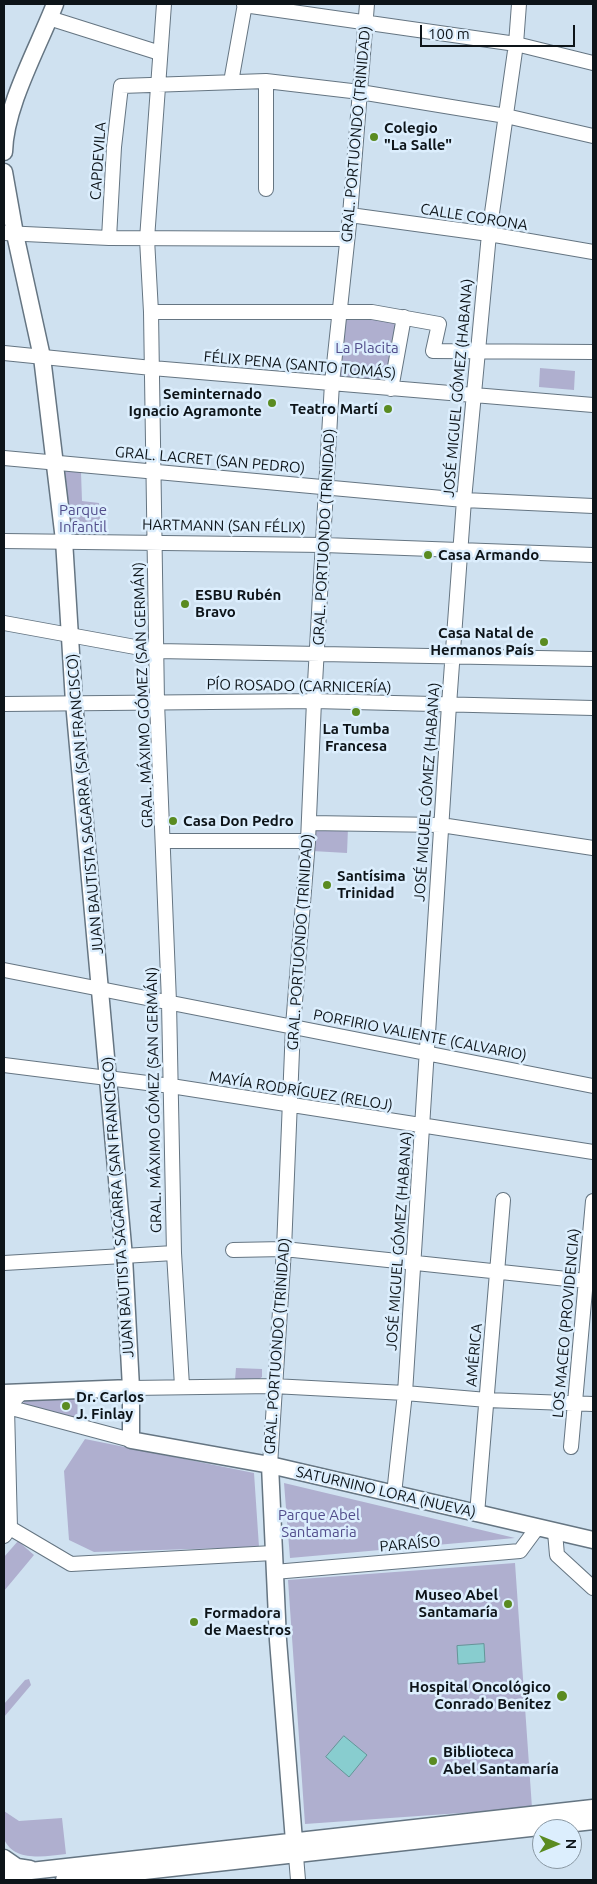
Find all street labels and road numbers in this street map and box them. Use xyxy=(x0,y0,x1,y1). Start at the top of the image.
street label: GRAL. PORTUONDO (TRINIDAD) xyxy=(338,25,374,243)
street label: CAPDEVILA xyxy=(86,121,110,201)
street label: CALLE CORONA xyxy=(419,200,529,234)
street label: JOSÉ MIGUEL GÓMEZ (HABANA) xyxy=(439,278,477,498)
street label: FÉLIX PENA (SANTO TOMÁS) xyxy=(203,348,397,382)
street label: GRAL. PORTUONDO (TRINIDAD) xyxy=(309,428,339,646)
street label: GRAL. LACRET (SAN PEDRO) xyxy=(114,443,306,477)
street label: HARTMANN (SAN FÉLIX) xyxy=(142,516,306,536)
street label: GRAL. MÁXIMO GÓMEZ (SAN GERMÁN) xyxy=(129,562,157,828)
street label: JUAN BAUTISTA SAGARRA (SAN FRANCISCO) xyxy=(63,653,107,955)
street label: PÍO ROSADO (CARNICERÍA) xyxy=(206,675,392,697)
street label: JOSÉ MIGUEL GÓMEZ (HABANA) xyxy=(410,682,444,902)
street label: GRAL. PORTUONDO (TRINIDAD) xyxy=(283,833,317,1051)
street label: GRAL. MÁXIMO GÓMEZ (SAN GERMÁN) xyxy=(143,967,165,1233)
street label: PORFIRIO VALIENTE (CALVARIO) xyxy=(312,1005,528,1065)
street label: JUAN BAUTISTA SAGARRA (SAN FRANCISCO) xyxy=(98,1056,138,1358)
street label: MAYÍA RODRÍGUEZ (RELOJ) xyxy=(208,1068,394,1114)
street label: JOSÉ MIGUEL GÓMEZ (HABANA) xyxy=(382,1131,416,1351)
street label: LOS MACEO (PROVIDENCIA) xyxy=(549,1227,583,1419)
street label: GRAL. PORTUONDO (TRINIDAD) xyxy=(260,1237,294,1455)
street label: AMÉRICA xyxy=(462,1322,486,1388)
street label: SATURNINO LORA (NUEVA) xyxy=(294,1463,478,1521)
street label: PARAÍSO xyxy=(379,1532,441,1556)

